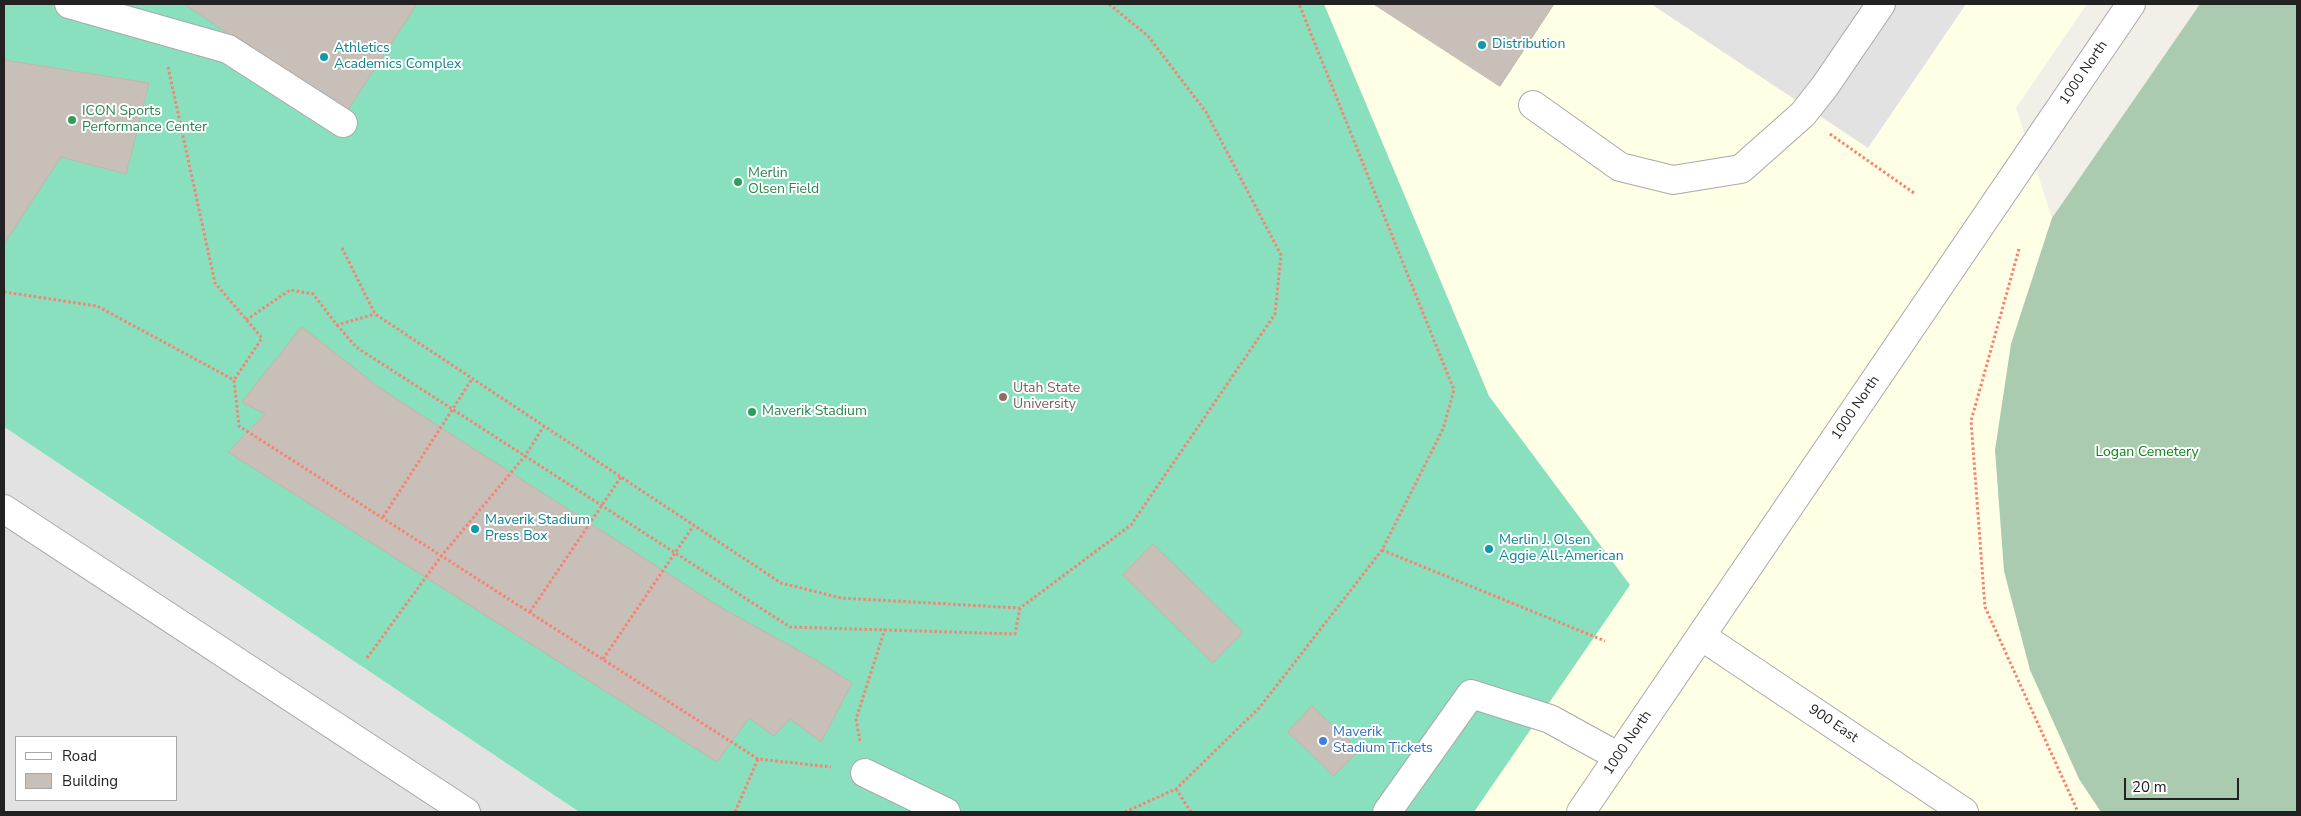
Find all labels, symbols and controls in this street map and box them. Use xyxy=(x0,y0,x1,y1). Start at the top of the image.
place label: Distribution xyxy=(1492,37,1565,53)
street label: 1000 North xyxy=(2056,38,2112,108)
marker: Distribution xyxy=(1476,39,1488,51)
place label: Athletics Academics Complex xyxy=(334,41,461,74)
marker: Athletics Academics Complex xyxy=(318,51,330,63)
place label: ICON Sports Performance Center xyxy=(82,104,207,136)
marker: ICON Sports Performance Center xyxy=(66,114,78,126)
place label: Merlin Olsen Field xyxy=(748,166,819,198)
marker: Merlin Olsen Field xyxy=(732,176,744,188)
street label: 1000 North xyxy=(1828,373,1884,443)
place label: Utah State University xyxy=(1013,381,1080,414)
marker: Utah State University xyxy=(997,391,1009,403)
place label: Maverik Stadium xyxy=(762,404,867,420)
marker: Maverik Stadium xyxy=(746,406,758,418)
park label: Logan Cemetery xyxy=(2095,445,2199,461)
place label: Maverik Stadium Press Box xyxy=(485,513,590,546)
marker: Maverik Stadium Press Box xyxy=(469,523,481,535)
place label: Merlin J. Olsen Aggie All-American xyxy=(1499,533,1624,566)
marker: Merlin J. Olsen Aggie All-American xyxy=(1483,543,1495,555)
street label: 900 East xyxy=(1805,701,1861,747)
street label: 1000 North xyxy=(1600,708,1656,778)
place label: Maverik Stadium Tickets xyxy=(1333,725,1433,758)
marker: Maverik Stadium Tickets xyxy=(1317,735,1329,747)
legend xyxy=(15,736,178,801)
text: Road xyxy=(62,746,97,766)
scale bar xyxy=(2126,768,2241,800)
text: Building xyxy=(62,771,118,791)
text: 20 m xyxy=(2132,777,2167,797)

